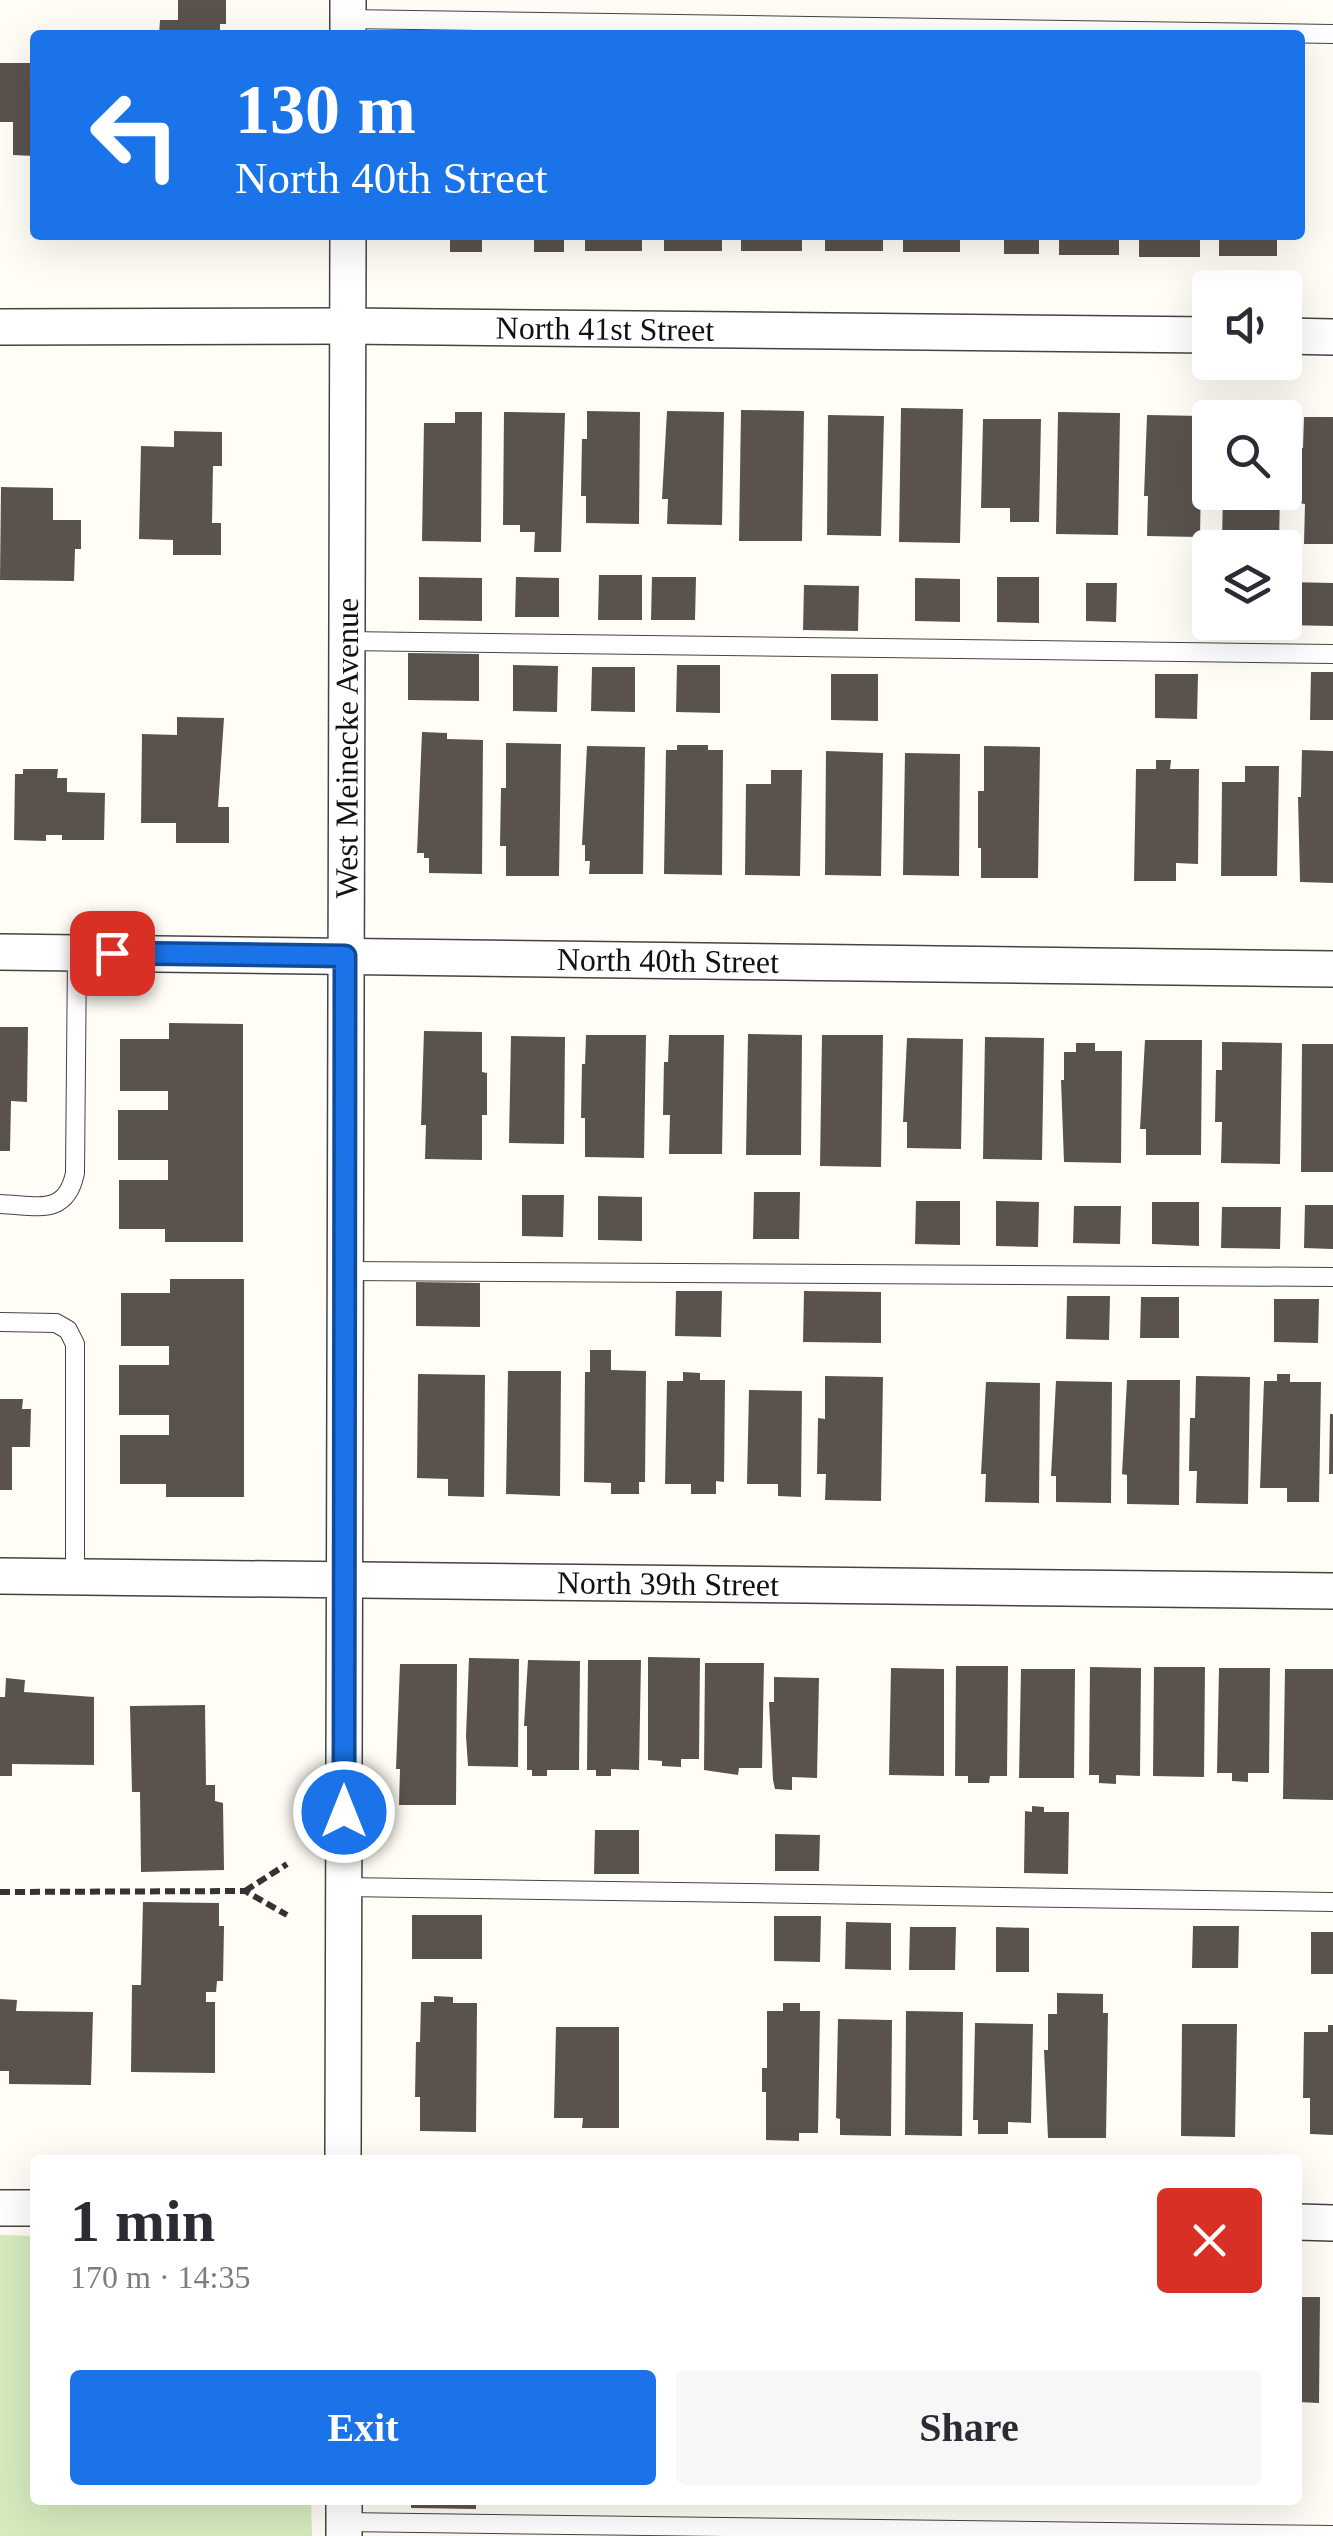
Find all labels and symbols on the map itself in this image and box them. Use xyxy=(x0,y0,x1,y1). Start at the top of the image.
street label: North 41st Street xyxy=(495,310,715,348)
street label: West Meinecke Avenue xyxy=(328,598,365,898)
pin xyxy=(70,911,155,996)
street label: North 40th Street xyxy=(557,941,779,980)
street label: North 39th Street xyxy=(557,1564,779,1603)
position arrow xyxy=(292,1760,396,1864)

